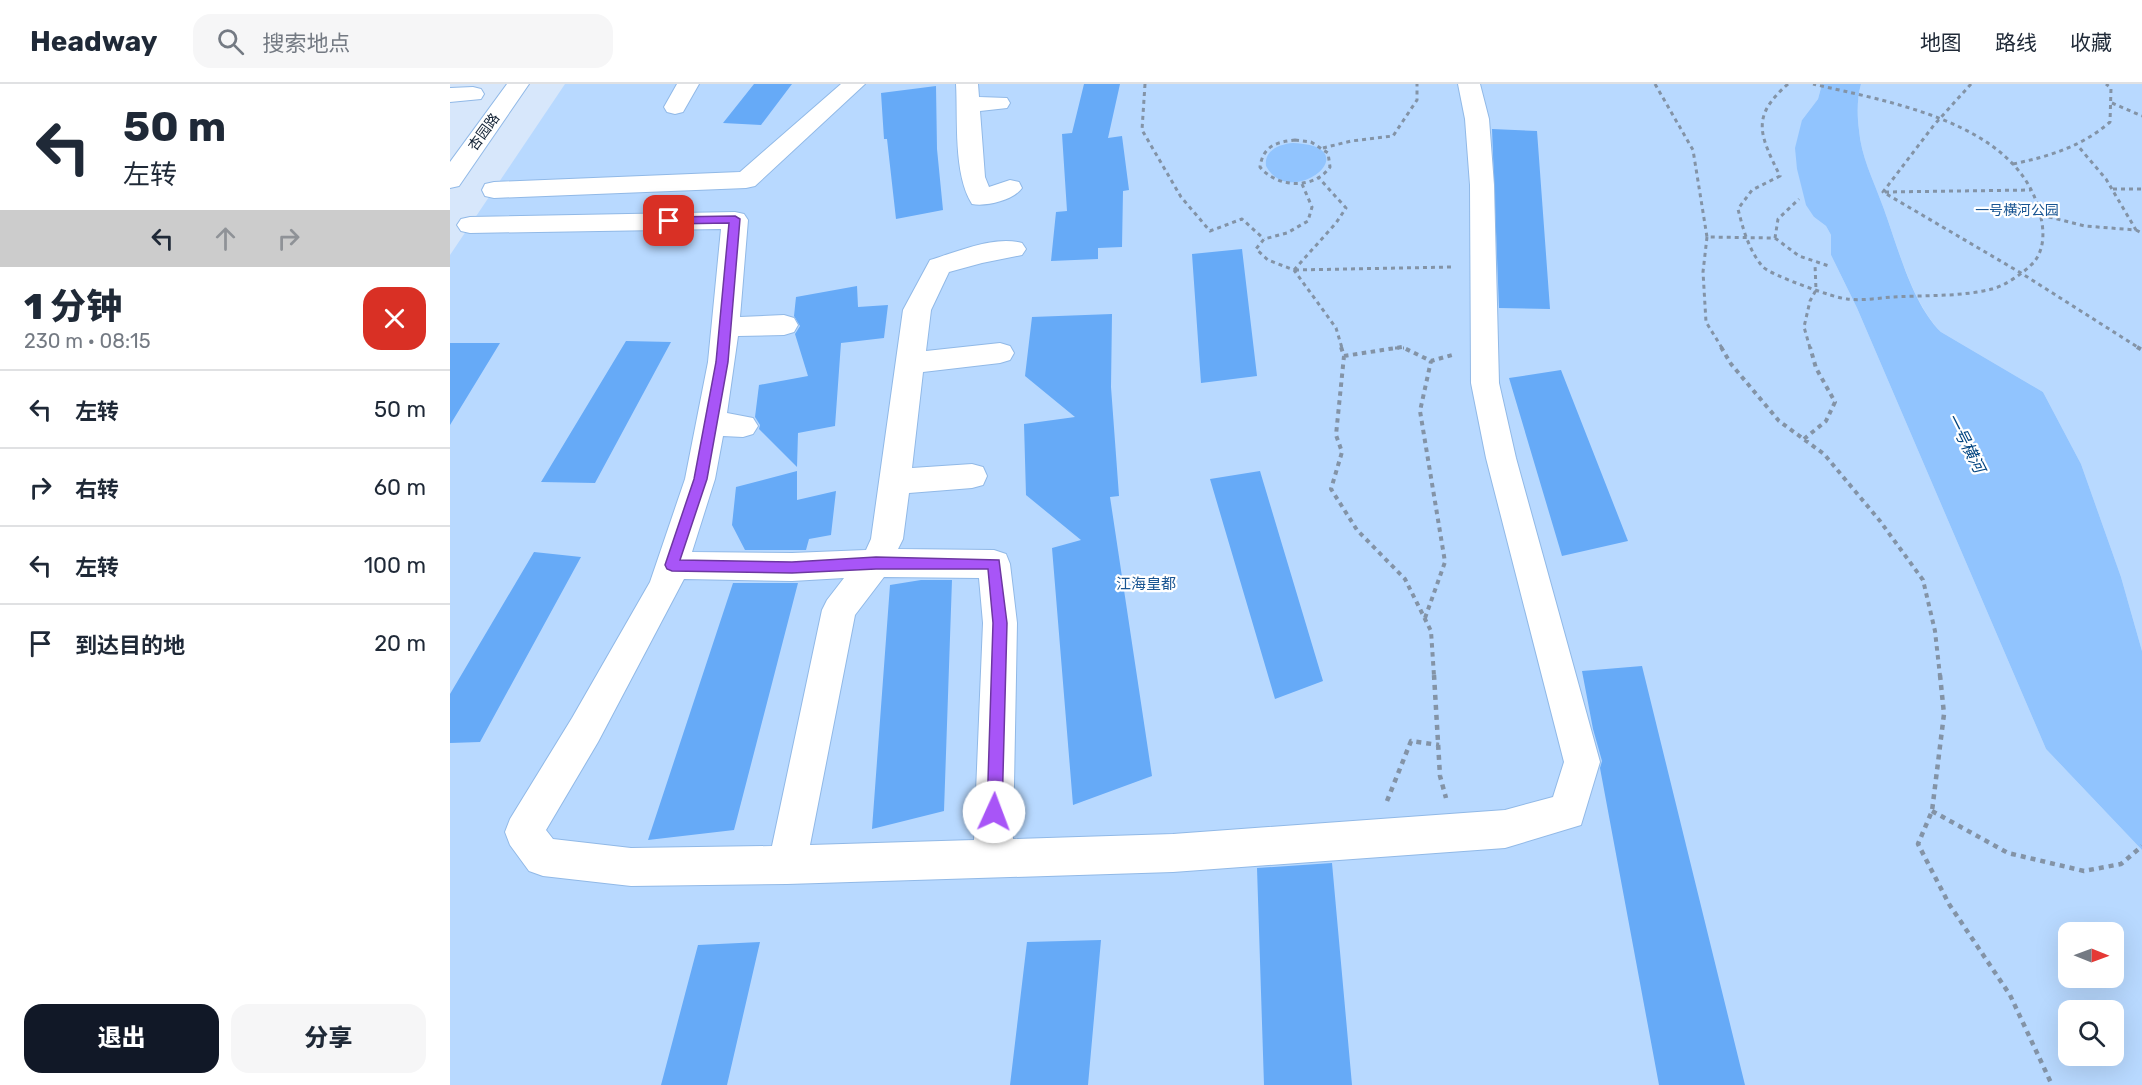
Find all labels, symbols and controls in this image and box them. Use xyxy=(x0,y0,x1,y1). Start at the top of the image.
search box xyxy=(193,14,613,68)
text: Headway xyxy=(30,25,157,58)
icon: search xyxy=(214,25,247,58)
text: 搜索地点 xyxy=(262,30,350,57)
text: 地图 xyxy=(1920,30,1962,55)
text: 路线 xyxy=(1995,30,2037,55)
text: 收藏 xyxy=(2070,30,2112,55)
text: 50 m xyxy=(123,102,226,152)
icon: left xyxy=(24,108,102,186)
street label: 杏园路 xyxy=(465,110,503,154)
text: 左转 xyxy=(123,159,177,191)
pin xyxy=(643,195,694,246)
park label: 一号横河公园 xyxy=(1975,202,2059,219)
icon: arrive xyxy=(652,204,685,237)
icon: left xyxy=(146,222,179,255)
icon: ahead xyxy=(209,222,242,255)
icon: right xyxy=(272,222,305,255)
text: 1 分钟 xyxy=(24,285,122,328)
button: close xyxy=(363,287,426,350)
text: 230 m · 08:15 xyxy=(24,329,151,353)
icon: left xyxy=(24,393,57,426)
text: 50 m xyxy=(374,396,426,423)
text: 左转 xyxy=(75,398,119,425)
water label: 一号横河 xyxy=(1943,410,1990,478)
icon: right xyxy=(24,471,57,504)
text: 60 m xyxy=(374,474,426,501)
text: 右转 xyxy=(75,476,119,503)
icon: left xyxy=(24,549,57,582)
text: 100 m xyxy=(364,552,426,579)
text: 左转 xyxy=(75,554,119,581)
park label: 江海皇都 xyxy=(1116,575,1176,593)
icon: arrive xyxy=(24,627,57,660)
text: 20 m xyxy=(374,630,426,657)
text: 到达目的地 xyxy=(75,632,185,659)
position arrow xyxy=(962,780,1026,844)
north arrow xyxy=(2058,922,2124,988)
map controls xyxy=(2058,922,2124,1066)
button: search xyxy=(2058,1000,2124,1066)
button: 退出 xyxy=(24,1004,219,1073)
button: 分享 xyxy=(231,1004,426,1073)

